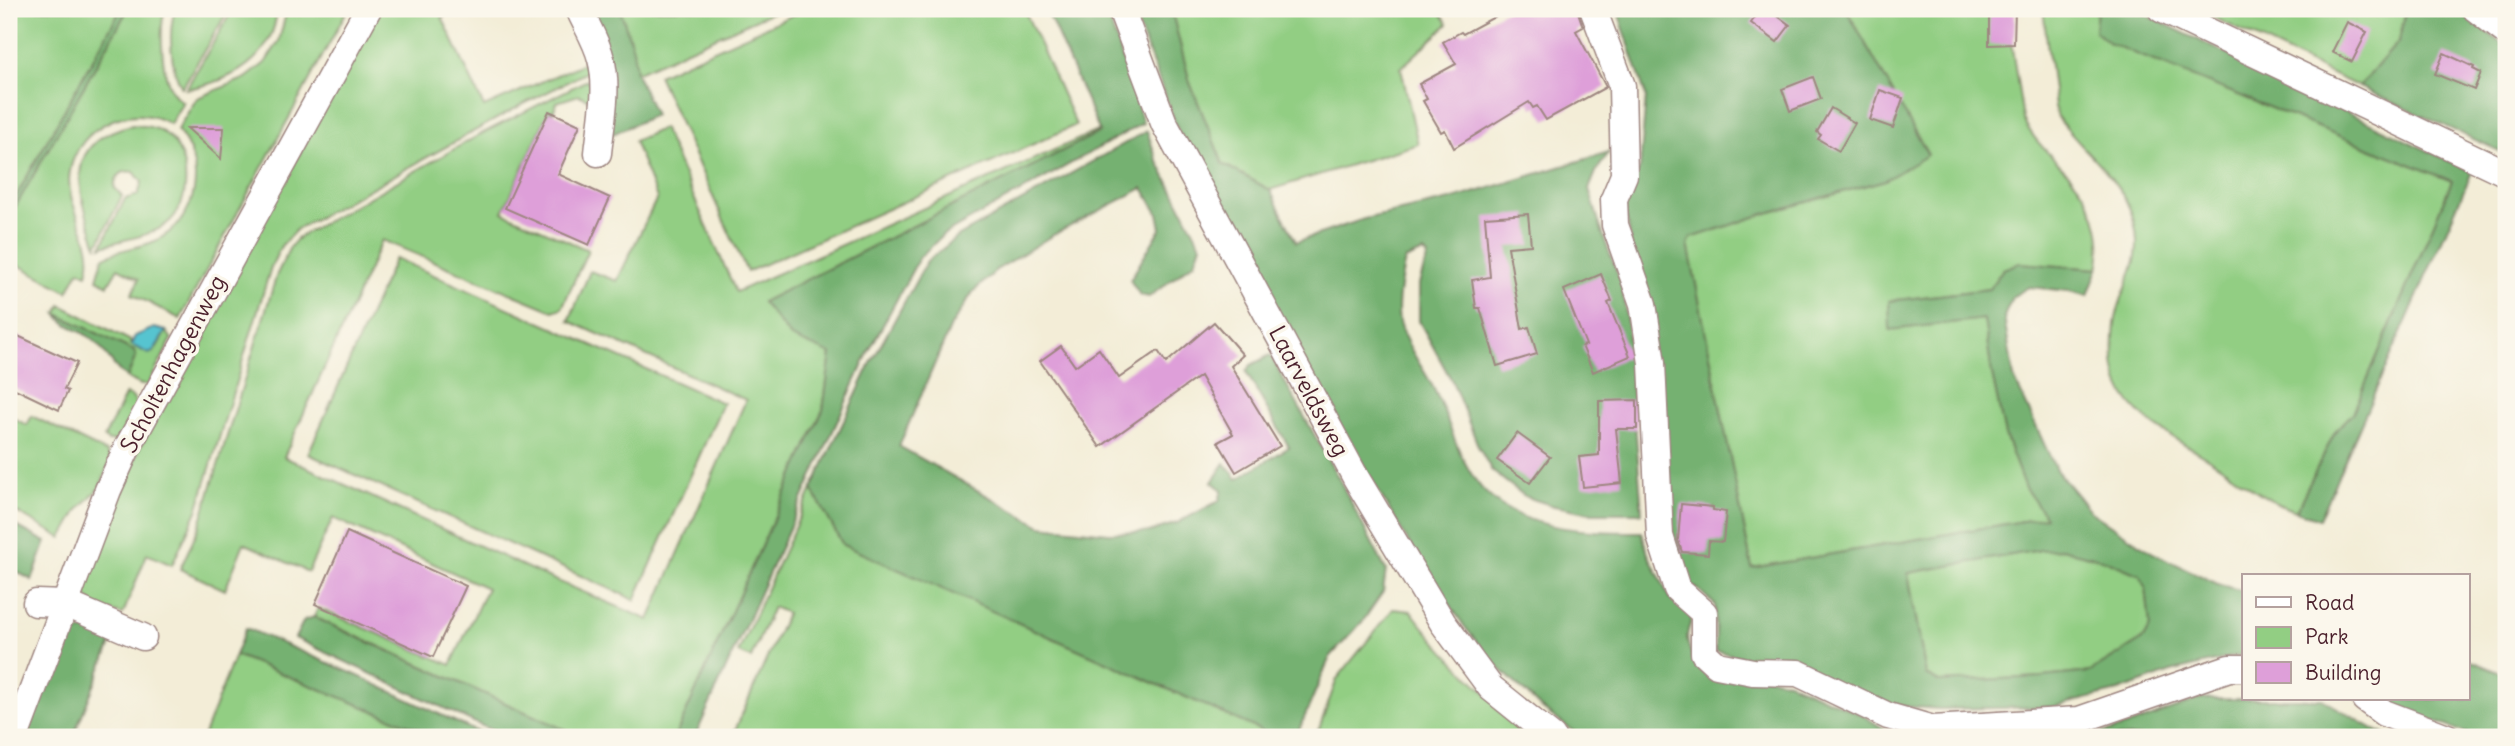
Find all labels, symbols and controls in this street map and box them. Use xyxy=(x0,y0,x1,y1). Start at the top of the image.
street label: Scholtenhagenweg xyxy=(113,270,232,458)
street label: Laarveldsweg xyxy=(1263,320,1356,461)
legend xyxy=(2242,574,2470,700)
text: Road xyxy=(2305,589,2354,616)
text: Park xyxy=(2305,623,2348,650)
text: Building xyxy=(2305,659,2381,686)

